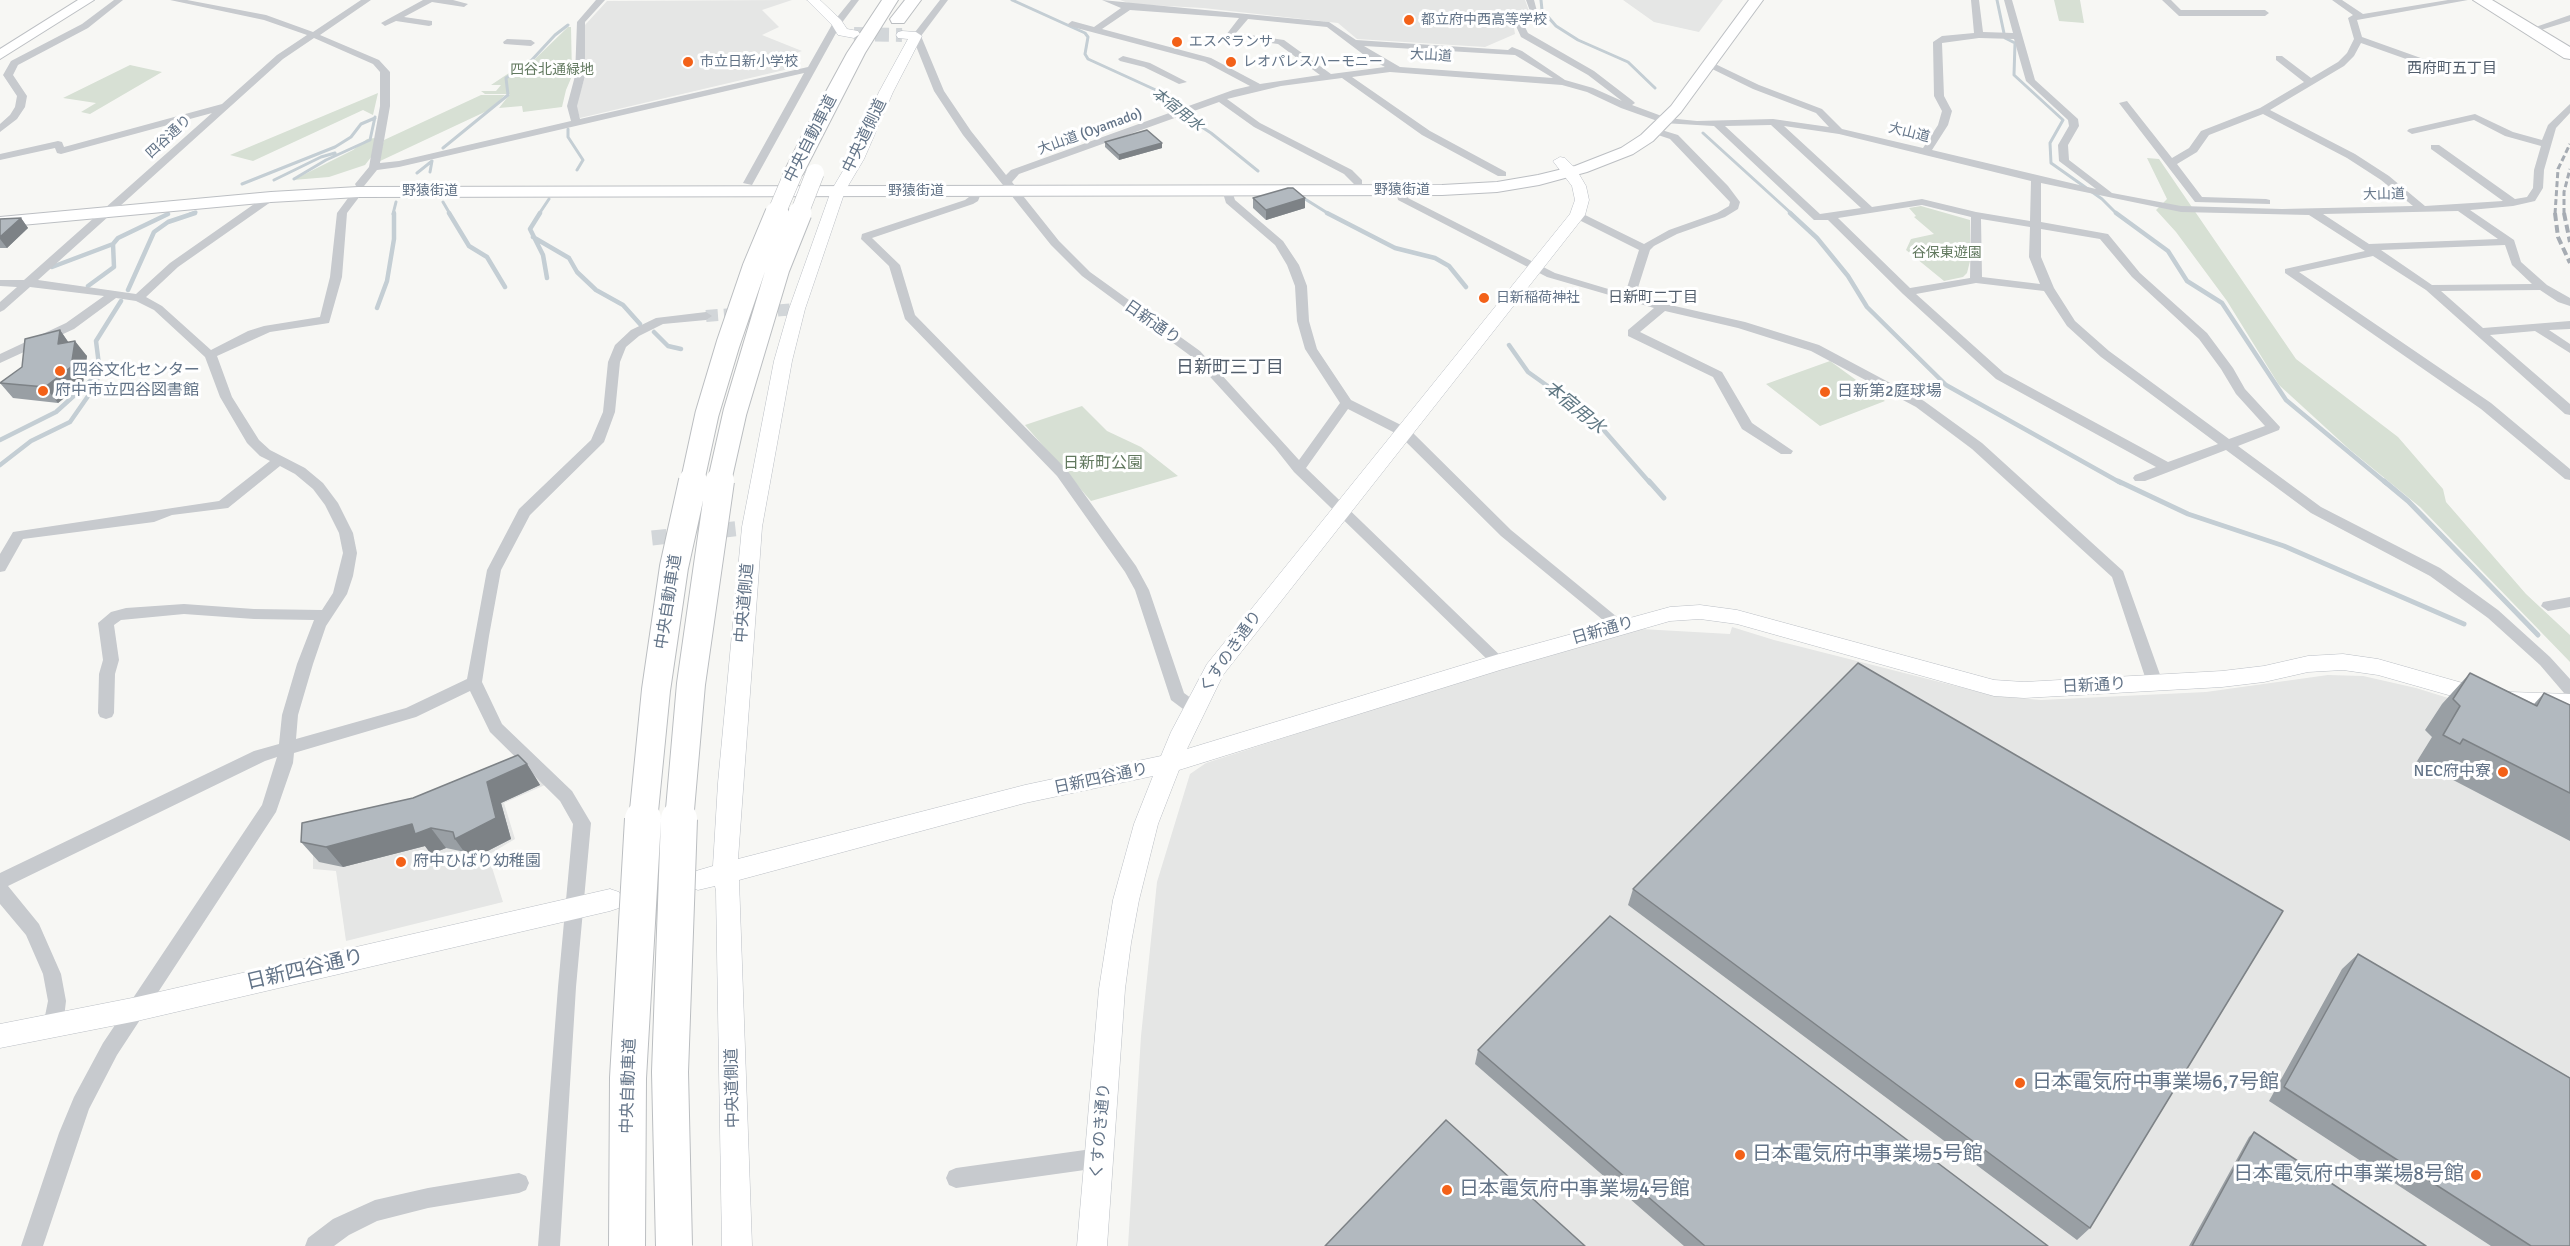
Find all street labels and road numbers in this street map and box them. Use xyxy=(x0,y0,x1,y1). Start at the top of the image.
street label: 大山道 xyxy=(1410,47,1452,65)
street label: 中央自動車道 xyxy=(781,92,841,186)
street label: 中央道側道 xyxy=(839,96,891,176)
street label: 大山道 (Oyamado) xyxy=(1035,105,1145,159)
street label: 四谷通り xyxy=(143,112,195,162)
street label: 大山道 xyxy=(1887,120,1931,146)
street label: 野猿街道 xyxy=(1374,182,1430,198)
street label: 野猿街道 xyxy=(402,183,458,199)
street label: 野猿街道 xyxy=(888,183,944,199)
street label: 大山道 xyxy=(2363,186,2405,204)
street label: 日新通り xyxy=(1120,297,1184,349)
street label: 中央自動車道 xyxy=(652,553,686,651)
street label: 中央道側道 xyxy=(732,562,758,644)
street label: くすのき通り xyxy=(1196,607,1266,697)
street label: 日新通り xyxy=(1570,613,1636,649)
street label: 日新通り xyxy=(2062,675,2126,697)
street label: 日新四谷通り xyxy=(1052,760,1150,798)
street label: 日新四谷通り xyxy=(244,945,366,995)
street label: 中央自動車道 xyxy=(618,1038,640,1134)
street label: 中央道側道 xyxy=(723,1048,743,1128)
street label: くすのき通り xyxy=(1087,1082,1115,1180)

